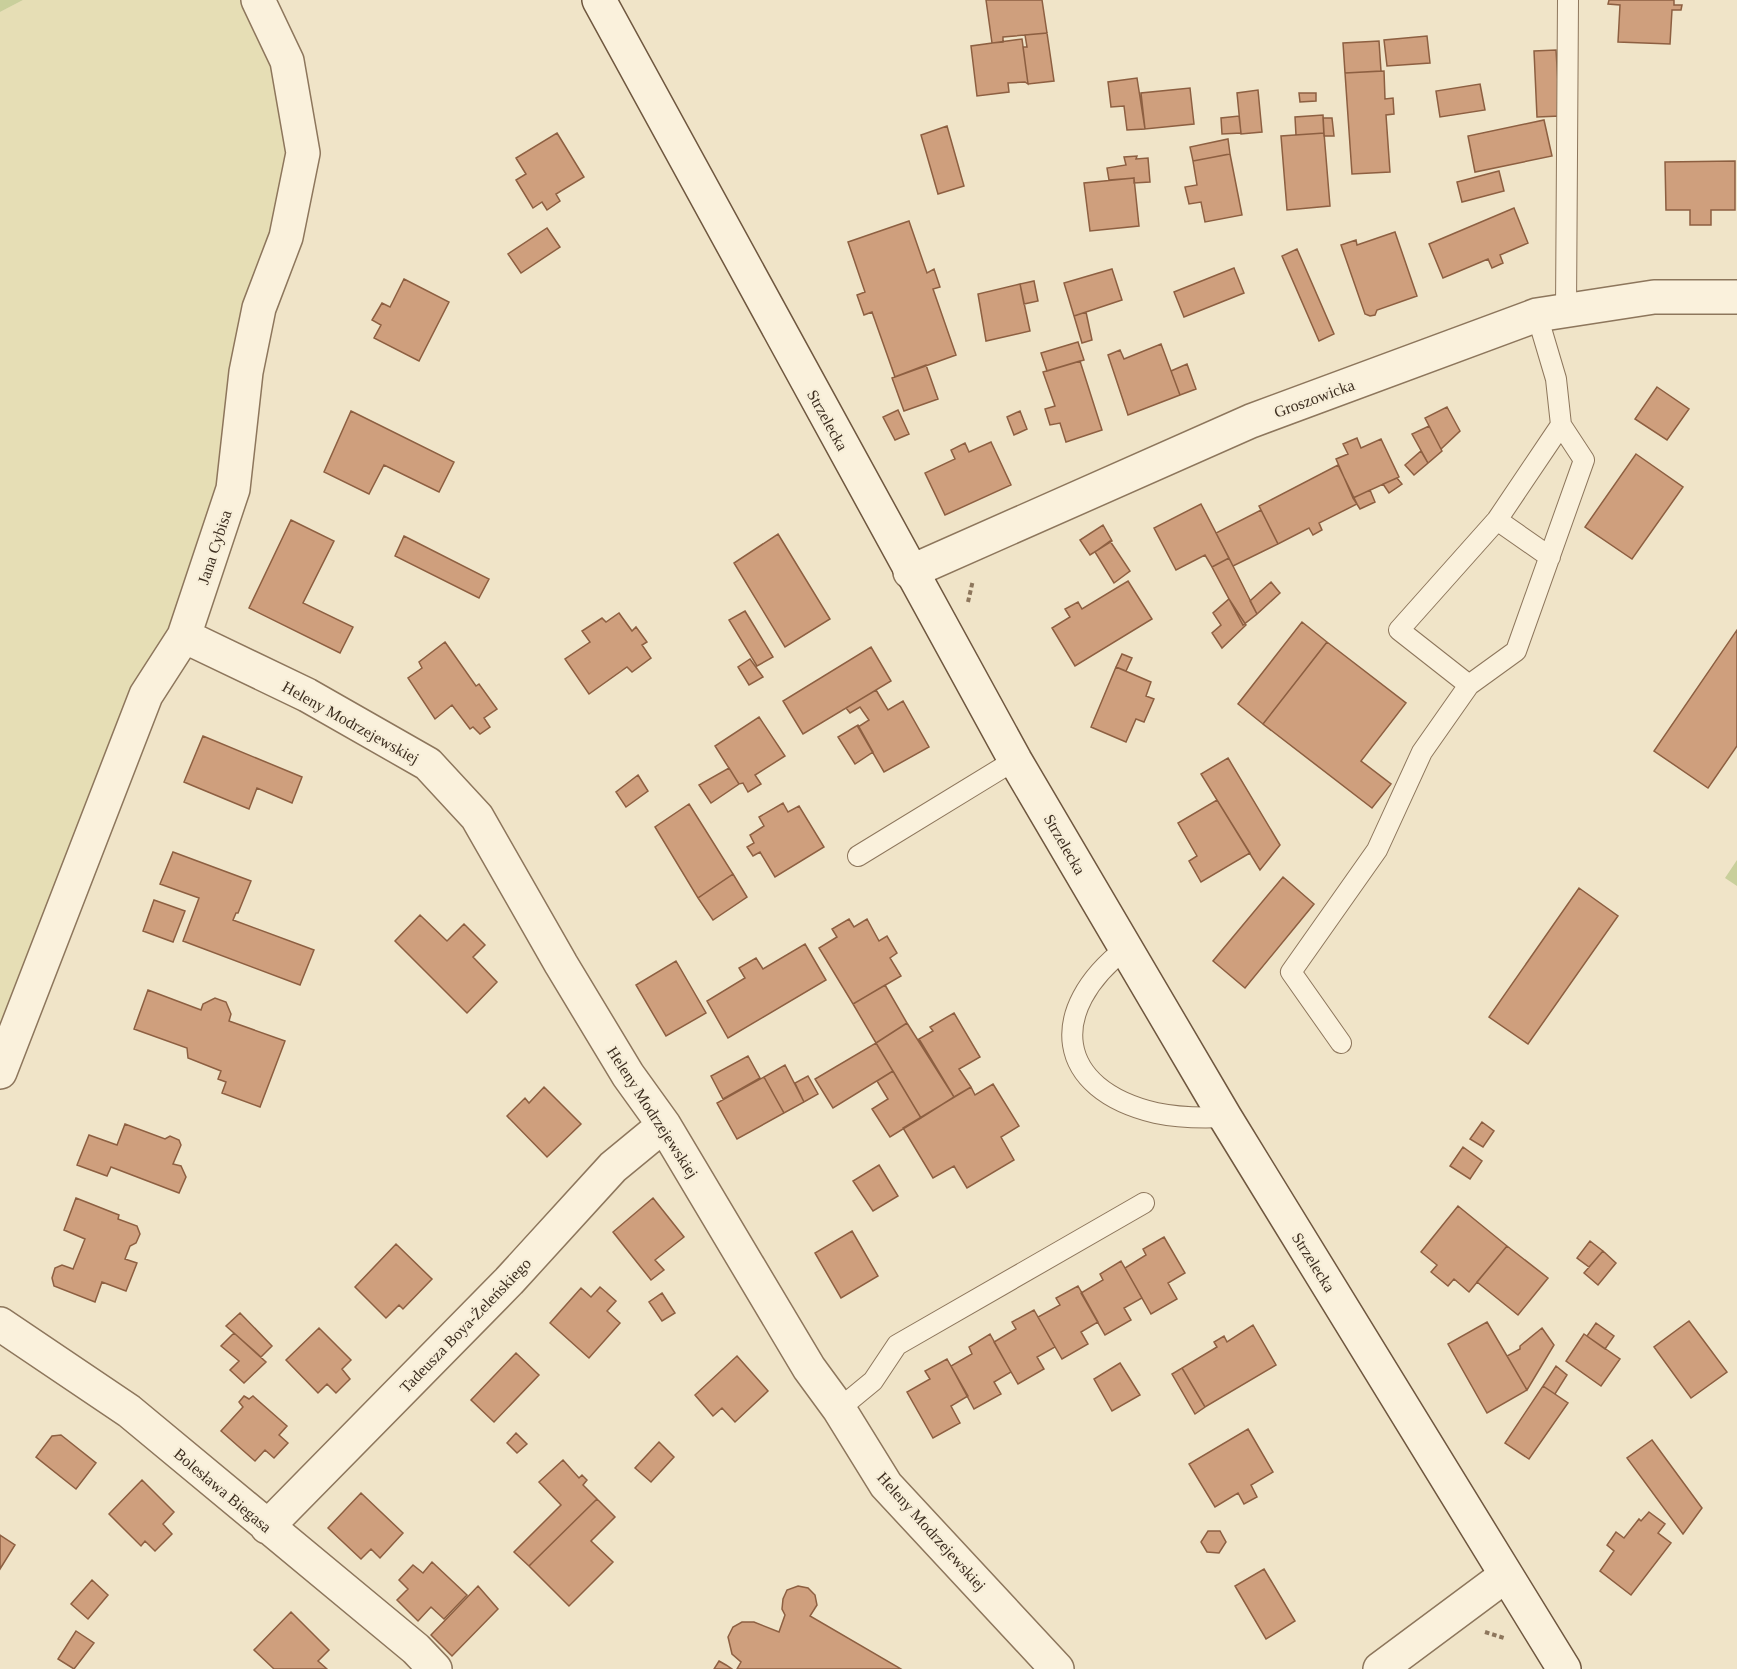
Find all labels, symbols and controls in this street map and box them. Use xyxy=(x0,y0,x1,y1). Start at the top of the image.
street label: Groszowicka xyxy=(1272,376,1357,421)
street label: Strzelecka xyxy=(804,387,851,453)
street label: Jana Cybisa xyxy=(195,508,235,587)
street label: Heleny Modrzejewskiej xyxy=(279,678,422,768)
street label: Strzelecka xyxy=(1041,811,1089,877)
street label: Heleny Modrzejewskiej xyxy=(603,1043,701,1182)
street label: Strzelecka xyxy=(1289,1230,1338,1295)
street label: Tadeusza Boya-Żeleńskiego xyxy=(397,1254,535,1397)
street label: Bolesława Biegasa xyxy=(170,1445,275,1537)
street label: Heleny Modrzejewskiej xyxy=(873,1469,989,1595)

